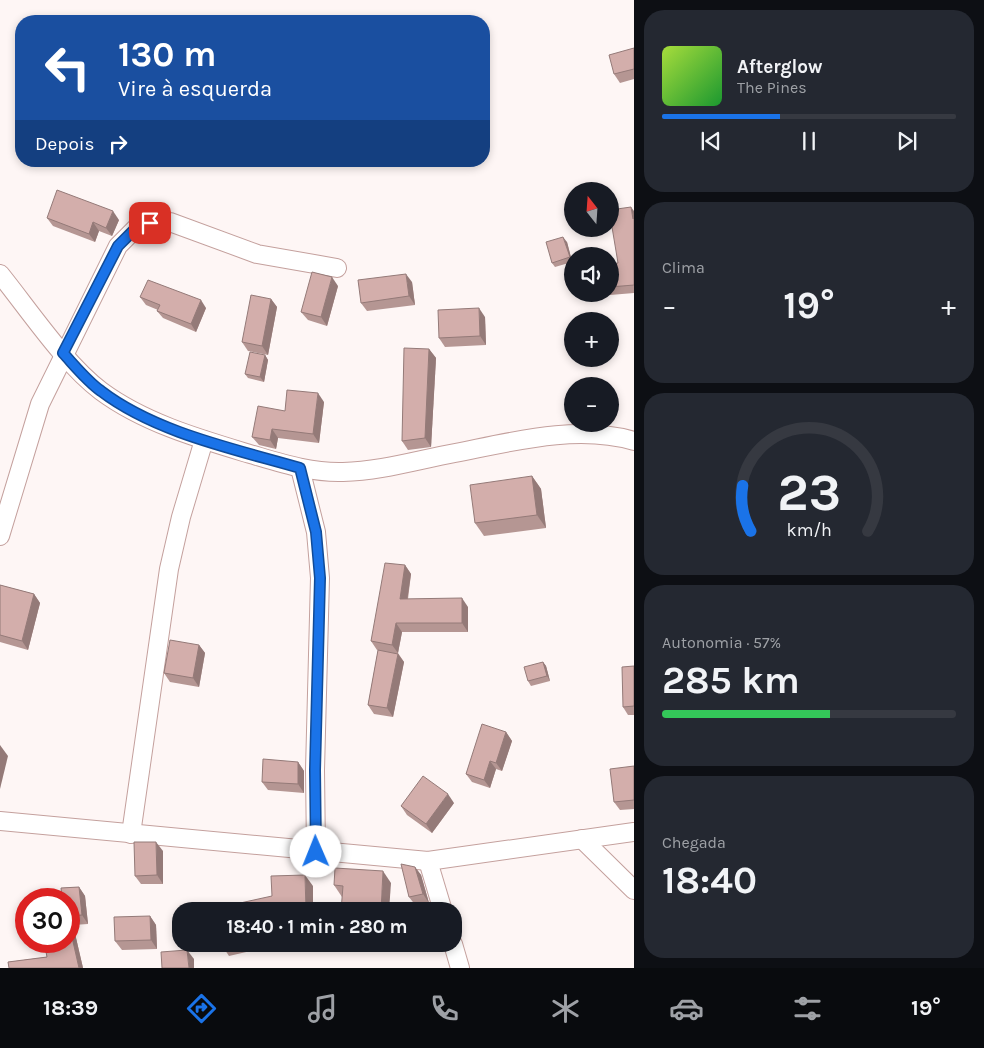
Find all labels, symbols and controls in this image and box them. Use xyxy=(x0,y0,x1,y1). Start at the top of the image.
text: 130 m xyxy=(118,34,216,75)
icon: left xyxy=(35,35,100,100)
text: Afterglow xyxy=(737,56,823,78)
text: Vire à esquerda xyxy=(118,76,272,102)
text: The Pines xyxy=(737,78,807,97)
icon: previous xyxy=(697,127,725,155)
icon: pause xyxy=(795,127,823,155)
icon: next xyxy=(893,127,921,155)
icon: right xyxy=(104,130,132,158)
text: Depois xyxy=(35,133,94,155)
north arrow xyxy=(564,182,619,238)
map controls xyxy=(564,182,619,432)
pin xyxy=(129,202,171,244)
icon: arrive xyxy=(136,209,164,237)
button: sound xyxy=(564,247,619,302)
text: Clima xyxy=(662,258,705,277)
text: 19° xyxy=(783,283,835,328)
text: − xyxy=(662,289,677,322)
text: + xyxy=(941,289,956,322)
button: + xyxy=(564,312,619,367)
button: − xyxy=(564,377,619,432)
text: 23 xyxy=(777,462,841,523)
text: km/h xyxy=(786,520,832,541)
text: Autonomia · 57% xyxy=(662,633,781,652)
text: 285 km xyxy=(662,658,800,703)
position arrow xyxy=(289,825,341,877)
text: Chegada xyxy=(662,833,726,852)
text: 18:40 xyxy=(662,858,757,903)
speed limit sign: 30 xyxy=(15,888,80,953)
text: 18:40 · 1 min · 280 m xyxy=(226,916,408,938)
icon: directions xyxy=(184,991,219,1026)
icon: music xyxy=(305,991,340,1026)
icon: phone xyxy=(427,991,462,1026)
icon: climate xyxy=(548,991,583,1026)
icon: car xyxy=(669,991,704,1026)
icon: filters xyxy=(790,991,825,1026)
text: 18:39 xyxy=(43,995,98,1021)
text: 19° xyxy=(911,995,941,1021)

